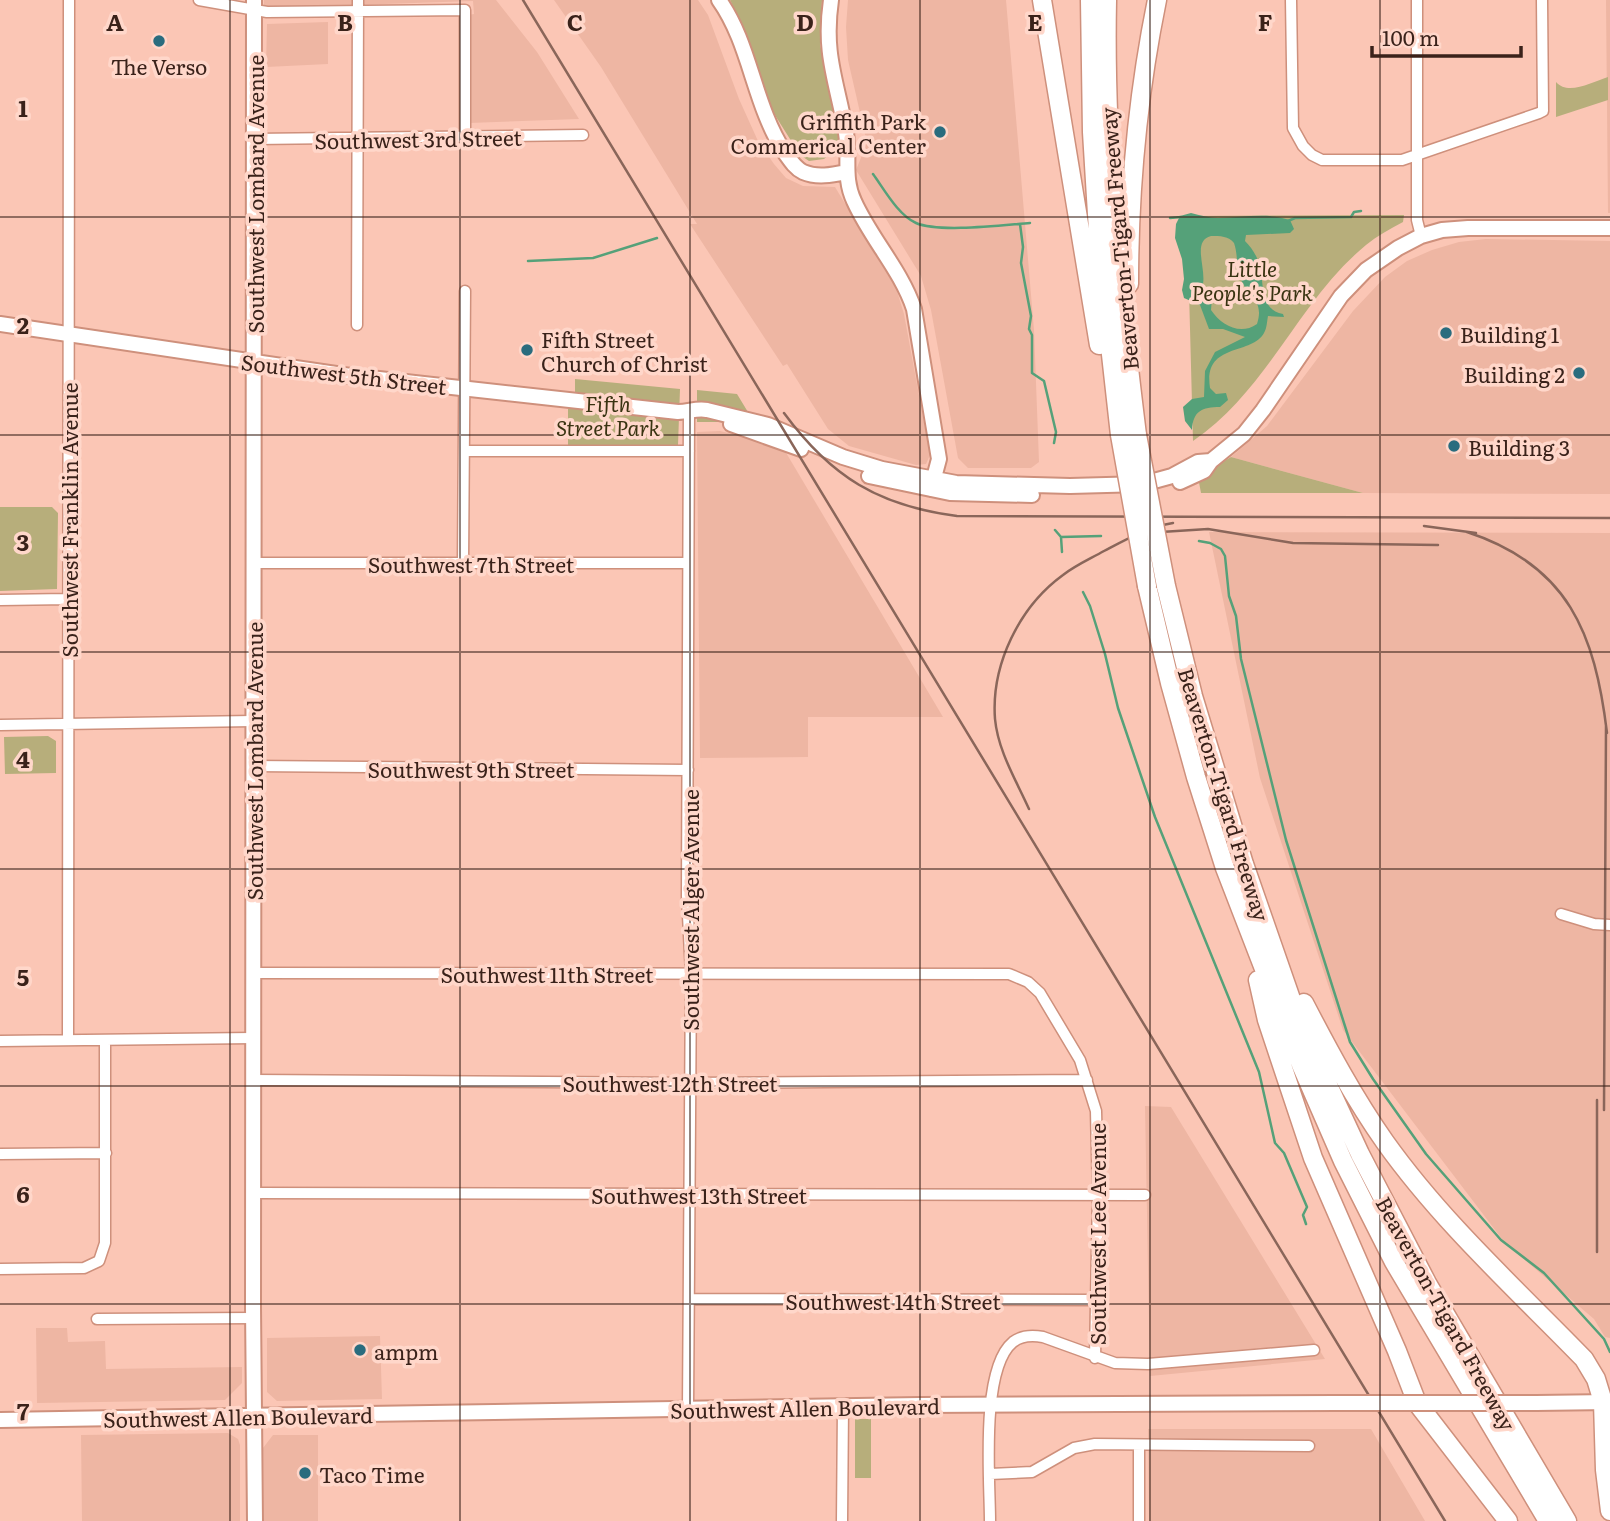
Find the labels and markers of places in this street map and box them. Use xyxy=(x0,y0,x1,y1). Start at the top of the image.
marker: The Verso xyxy=(151,33,167,49)
place label: The Verso xyxy=(111,50,207,81)
place label: Griffith Park Commerical Center xyxy=(731,105,926,160)
marker: Griffith Park Commerical Center xyxy=(932,124,948,140)
place label: Building 1 xyxy=(1460,318,1560,349)
place label: Fifth Street Church of Christ xyxy=(541,323,708,378)
marker: Building 1 xyxy=(1438,325,1454,341)
marker: Fifth Street Church of Christ xyxy=(519,342,535,358)
place label: Building 2 xyxy=(1464,358,1565,389)
marker: Building 2 xyxy=(1571,365,1587,381)
place label: Building 3 xyxy=(1468,431,1570,462)
marker: Building 3 xyxy=(1446,438,1462,454)
place label: ampm xyxy=(374,1335,438,1366)
marker: ampm xyxy=(352,1342,368,1358)
place label: Taco Time xyxy=(319,1458,425,1489)
marker: Taco Time xyxy=(297,1465,313,1481)

